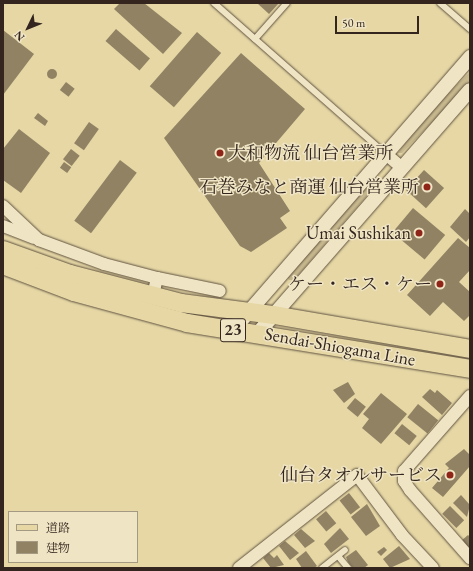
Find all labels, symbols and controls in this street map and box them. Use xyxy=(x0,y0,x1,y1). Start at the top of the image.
north arrow xyxy=(8,8,48,48)
scale bar xyxy=(337,8,421,34)
text: 50 m xyxy=(342,15,365,31)
text: N xyxy=(11,28,27,44)
place label: 大和物流 仙台営業所 xyxy=(228,142,394,164)
marker: 大和物流 仙台営業所 xyxy=(215,148,225,158)
place label: 石巻みなと商運 仙台営業所 xyxy=(199,176,419,198)
marker: 石巻みなと商運 仙台営業所 xyxy=(422,182,432,192)
place label: Umai Sushikan xyxy=(306,222,411,244)
marker: Umai Sushikan xyxy=(414,228,424,238)
place label: ケー・エス・ケー xyxy=(288,273,432,295)
marker: ケー・エス・ケー xyxy=(435,279,445,289)
road number: 23 xyxy=(220,315,246,345)
street label: Sendai-Shiogama Line xyxy=(263,323,417,371)
place label: 仙台タオルサービス xyxy=(280,464,442,486)
marker: 仙台タオルサービス xyxy=(445,470,455,480)
legend xyxy=(8,511,138,563)
text: 道路 xyxy=(46,520,70,536)
text: 建物 xyxy=(46,540,70,556)

